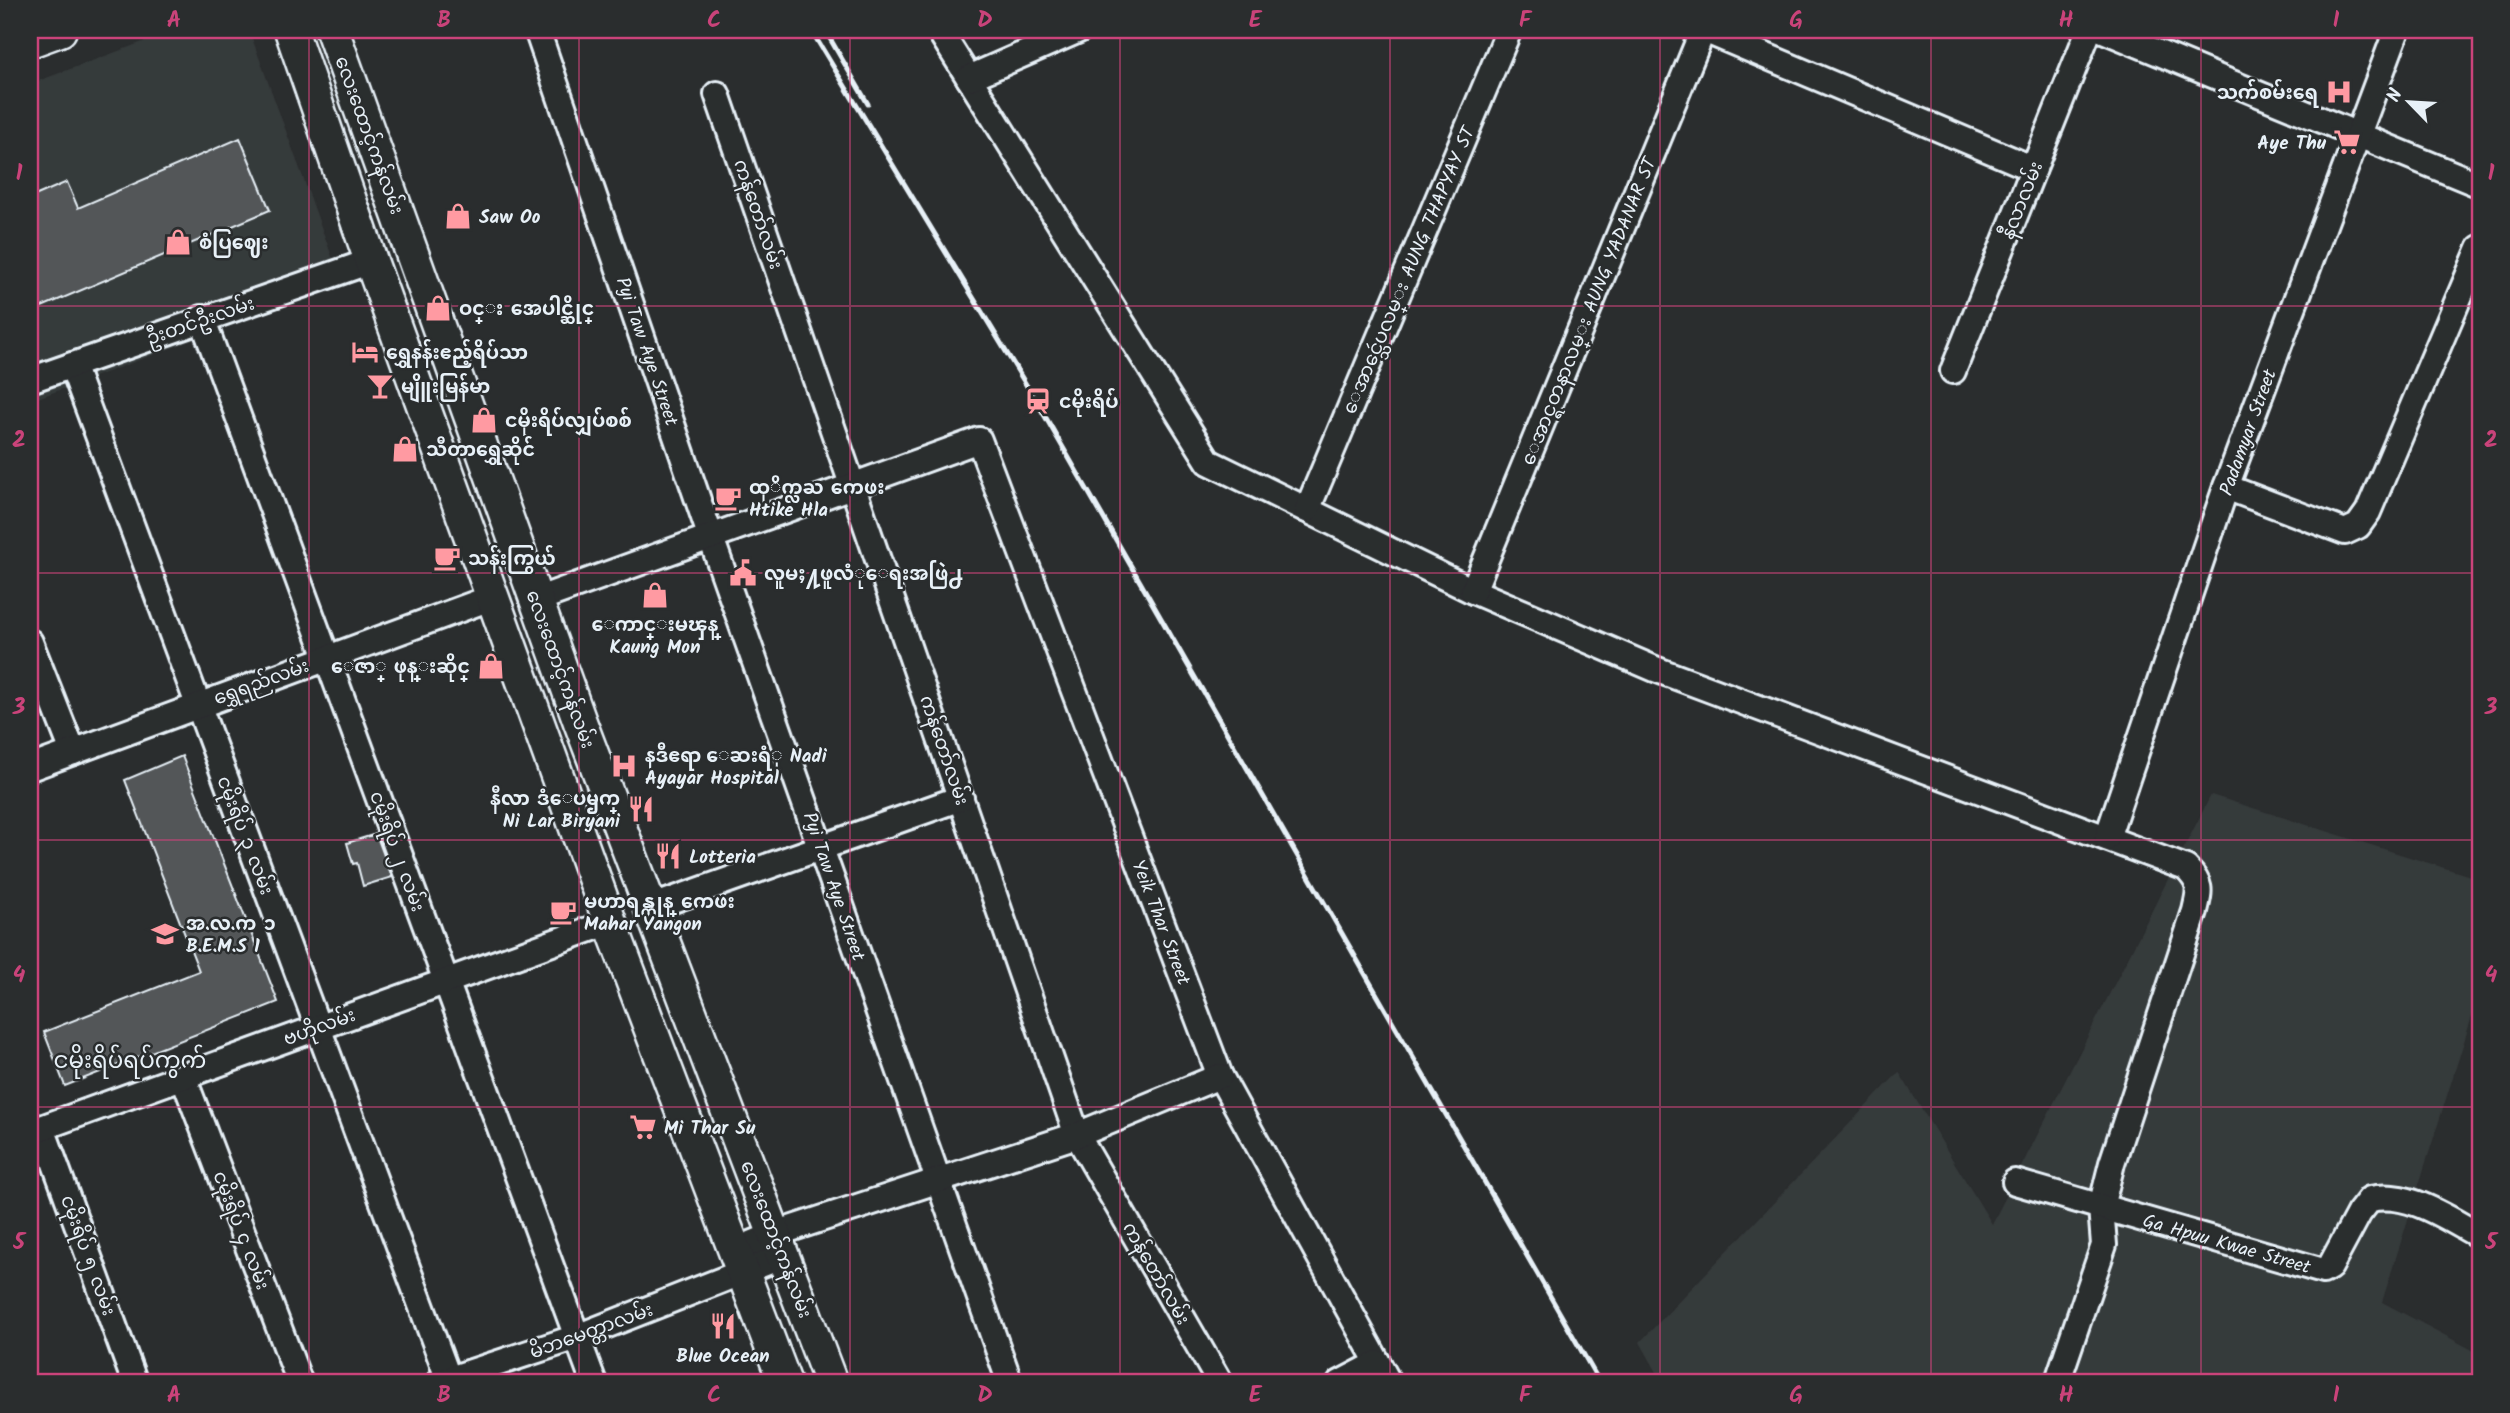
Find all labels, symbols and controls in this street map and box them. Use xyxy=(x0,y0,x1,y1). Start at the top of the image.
text: A xyxy=(167,3,181,39)
text: B xyxy=(437,3,451,39)
text: C xyxy=(707,3,721,39)
text: D xyxy=(977,3,993,39)
text: E xyxy=(1249,3,1263,39)
text: F xyxy=(1519,3,1533,39)
text: G xyxy=(1789,3,1803,39)
text: H xyxy=(2059,3,2074,39)
text: I xyxy=(2332,3,2340,39)
street label: လေးထောင့်ကန်လမ်း xyxy=(325,52,412,219)
north arrow xyxy=(2374,66,2444,136)
hospital icon: သက်စမ်းရေ xyxy=(2324,77,2354,107)
place label: သက်စမ်းရေ xyxy=(2217,79,2319,109)
text: N xyxy=(2379,84,2412,107)
street label: ေအာင္သေဴပလမ္း AUNG THAPYAY ST xyxy=(1336,121,1485,419)
supermarket icon: Aye Thu xyxy=(2332,127,2362,157)
place label: Aye Thu xyxy=(2257,129,2327,159)
street label: ေအာင္ရတနာလမ္း AUNG YADANAR ST xyxy=(1514,152,1666,470)
street label: ကန်တော်လမ်း xyxy=(724,155,791,274)
text: 1 xyxy=(16,156,23,192)
text: 1 xyxy=(2488,156,2495,192)
street label: နီလာလမ်း xyxy=(1993,157,2052,244)
shop icon: Saw Oo xyxy=(443,201,473,231)
place label: Saw Oo xyxy=(479,203,541,233)
shop icon: စံပြဈေး xyxy=(163,227,193,257)
place label: စံပြဈေး xyxy=(199,229,268,259)
street label: Pyi Taw Aye Street xyxy=(607,273,686,431)
street label: ဦးတင်ဦးလမ်း xyxy=(142,288,259,354)
shop icon: ဝင္း အေပါင္ဆိုင္ xyxy=(423,293,453,323)
place label: ဝင္း အေပါင္ဆိုင္ xyxy=(459,295,594,325)
hotel icon: ရွှေနန်းဧည့်ရိပ်သာ xyxy=(350,337,380,367)
place label: ရွှေနန်းဧည့်ရိပ်သာ xyxy=(386,339,528,369)
street label: Padamyar Street xyxy=(2212,365,2286,500)
bar icon: မျိူးမြန်မာ xyxy=(365,371,395,401)
place label: မျိူးမြန်မာ xyxy=(401,373,490,403)
station icon: ငမိုးရိပ် xyxy=(1023,386,1053,416)
place label: ငမိုးရိပ် xyxy=(1059,388,1119,418)
shop icon: ငမိုးရိပ်လျှပ်စစ် xyxy=(469,405,499,435)
place label: ငမိုးရိပ်လျှပ်စစ် xyxy=(505,407,632,437)
text: 2 xyxy=(12,423,26,459)
text: 2 xyxy=(2484,423,2498,459)
shop icon: သီတာရွှေဆိုင် xyxy=(390,434,420,464)
place label: သီတာရွှေဆိုင် xyxy=(426,436,535,466)
place label: ထုိက္လႀ ကေဖး Htike Hla xyxy=(749,474,884,526)
cafe icon: ထုိက္လႀ ကေဖး Htike Hla xyxy=(713,483,743,513)
cafe icon: သန်းကြွယ် xyxy=(432,543,462,573)
place label: သန်းကြွယ် xyxy=(468,545,556,575)
public building icon: လူမႈ႔ဖူလံုေရးအဖြဲ႕ xyxy=(728,558,758,588)
place label: လူမႈ႔ဖူလံုေရးအဖြဲ႕ xyxy=(764,560,963,590)
shop icon: ေကာင္းမၾန္ Kaung Mon xyxy=(640,580,670,610)
street label: လေးထောင့်ကန်လမ်း xyxy=(516,586,603,753)
place label: ေကာင္းမၾန္ Kaung Mon xyxy=(592,611,722,663)
street label: ရွှေရည်လမ်း xyxy=(209,651,314,714)
shop icon: ေဇာ္ ဖုန္းဆိုင္ xyxy=(476,651,506,681)
place label: ေဇာ္ ဖုန္းဆိုင္ xyxy=(331,653,470,683)
text: 3 xyxy=(12,690,26,726)
text: 3 xyxy=(2484,690,2498,726)
street label: ကန်တော်လမ်း xyxy=(910,691,977,810)
place label: နဒီဧရာ ေဆးရံု Nadi Ayayar Hospital xyxy=(645,742,828,794)
hospital icon: နဒီဧရာ ေဆးရံု Nadi Ayayar Hospital xyxy=(609,751,639,781)
street label: ငမိုးရိပ် ၃ လမ်း xyxy=(208,771,282,900)
place label: နီလာ ဒံေပၝက္ Ni Lar Biryani xyxy=(490,785,621,837)
street label: ငမိုးရိပ် ၂ လမ်း xyxy=(360,787,433,916)
restaurant icon: နီလာ ဒံေပၝက္ Ni Lar Biryani xyxy=(626,794,656,824)
street label: Pyi Taw Aye Street xyxy=(794,808,873,966)
restaurant icon: Lotteria xyxy=(653,841,683,871)
place label: Lotteria xyxy=(689,843,756,873)
street label: Yeik Thar Street xyxy=(1122,856,1198,990)
place label: မဟာရန္ကုန္ ကေဖး Mahar Yangon xyxy=(584,888,735,940)
cafe icon: မဟာရန္ကုန္ ကေဖး Mahar Yangon xyxy=(548,897,578,927)
place label: အ.လ.က ၁ B.E.M.S 1 xyxy=(186,910,276,962)
school or university icon: အ.လ.က ၁ B.E.M.S 1 xyxy=(150,919,180,949)
text: 4 xyxy=(13,958,26,994)
text: 4 xyxy=(2485,958,2498,994)
street label: ဗဟိုလမ်း xyxy=(279,1000,360,1055)
district label: ငမိုးရိပ်ရပ်ကွက် xyxy=(54,1044,206,1080)
supermarket icon: Mi Thar Su xyxy=(628,1112,658,1142)
place label: Mi Thar Su xyxy=(664,1114,756,1144)
street label: လေးထောင့်ကန်လမ်း xyxy=(731,1156,820,1323)
street label: ငမိုးရိပ် ၄ လမ်း xyxy=(204,1166,278,1295)
street label: ငမိုးရိပ် ၅ လမ်း xyxy=(51,1191,124,1320)
street label: Ga Hpuu Kwae Street xyxy=(2139,1207,2314,1283)
street label: ကန်တော်လမ်း xyxy=(1114,1216,1198,1331)
text: 5 xyxy=(12,1225,27,1261)
text: 5 xyxy=(2484,1225,2499,1261)
street label: မိဘမေတ္တာလမ်း xyxy=(525,1295,658,1368)
restaurant icon: Blue Ocean xyxy=(708,1311,738,1341)
place label: Blue Ocean xyxy=(676,1342,770,1372)
text: A xyxy=(167,1378,181,1413)
text: B xyxy=(437,1378,451,1413)
text: C xyxy=(707,1378,721,1413)
text: D xyxy=(977,1378,993,1413)
text: E xyxy=(1249,1378,1263,1413)
text: F xyxy=(1519,1378,1533,1413)
text: G xyxy=(1789,1378,1803,1413)
text: H xyxy=(2059,1378,2074,1413)
text: I xyxy=(2332,1378,2340,1413)

